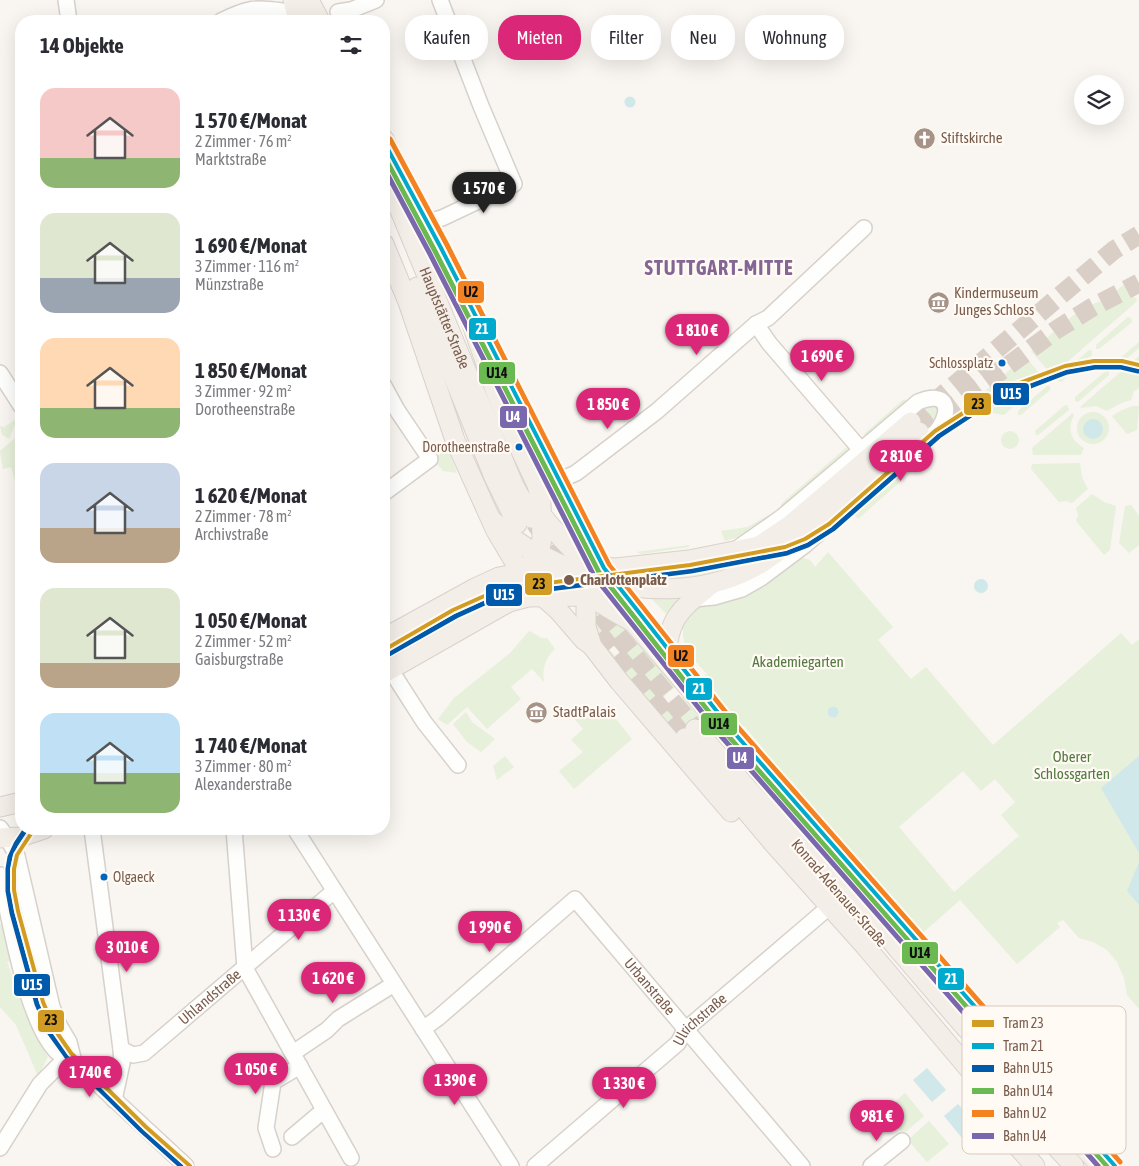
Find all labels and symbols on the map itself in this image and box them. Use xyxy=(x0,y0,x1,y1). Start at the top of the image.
church icon: Stiftskirche xyxy=(913,126,937,150)
place label: Stiftskirche xyxy=(941,129,1003,146)
pin: 1 570 € xyxy=(438,172,530,214)
district label: STUTTGART-MITTE xyxy=(645,256,793,279)
street label: Hauptstätter Straße xyxy=(416,264,474,371)
line badge: U2 xyxy=(457,280,485,304)
text: U2 xyxy=(464,284,479,300)
place label: Kindermuseum Junges Schloss xyxy=(954,284,1039,318)
museum icon: Kindermuseum Junges Schloss xyxy=(926,290,950,314)
pin: 1 810 € xyxy=(651,314,743,356)
line badge: 21 xyxy=(468,317,497,341)
text: 21 xyxy=(475,321,489,337)
pin: 1 690 € xyxy=(776,340,868,382)
place label: Schlossplatz xyxy=(929,355,993,371)
marker: Schlossplatz xyxy=(997,358,1007,368)
line badge: U14 xyxy=(478,361,516,385)
text: U14 xyxy=(486,365,508,381)
line badge: U15 xyxy=(992,382,1030,406)
text: U15 xyxy=(1000,386,1022,402)
pin: 1 850 € xyxy=(562,388,654,430)
line badge: 23 xyxy=(963,392,992,416)
text: 23 xyxy=(971,396,985,412)
line badge: U4 xyxy=(499,405,528,429)
text: U4 xyxy=(506,409,521,425)
place label: Dorotheenstraße xyxy=(422,439,510,455)
pin: 2 810 € xyxy=(855,440,947,482)
marker: Dorotheenstraße xyxy=(514,442,524,452)
place label: Charlottenplatz xyxy=(580,571,667,588)
line badge: 23 xyxy=(524,572,553,596)
marker: Charlottenplatz xyxy=(562,573,576,587)
text: 23 xyxy=(532,576,546,592)
line badge: U15 xyxy=(485,583,523,607)
text: U15 xyxy=(493,587,515,603)
line badge: U2 xyxy=(667,644,695,668)
text: U2 xyxy=(674,648,689,664)
park label: Akademiegarten xyxy=(752,653,844,670)
line badge: 21 xyxy=(685,677,713,701)
text: 21 xyxy=(692,681,706,697)
museum icon: StadtPalais xyxy=(525,700,549,724)
place label: StadtPalais xyxy=(553,703,616,720)
line badge: U14 xyxy=(700,712,738,736)
text: U14 xyxy=(708,716,730,732)
line badge: U4 xyxy=(726,746,755,770)
park label: Oberer Schlossgarten xyxy=(1034,748,1110,782)
text: U4 xyxy=(733,750,748,766)
street label: Konrad-Adenauer-Straße xyxy=(788,836,891,950)
place label: Olgaeck xyxy=(113,869,155,885)
marker: Olgaeck xyxy=(99,872,109,882)
pin: 1 130 € xyxy=(253,898,345,941)
pin: 1 990 € xyxy=(444,910,536,953)
pin: 3 010 € xyxy=(81,930,173,973)
line badge: U14 xyxy=(901,941,939,965)
text: U14 xyxy=(909,945,931,961)
street label: Urbanstraße xyxy=(621,954,679,1018)
pin: 1 620 € xyxy=(287,962,379,1004)
street label: Uhlandstraße xyxy=(175,965,244,1028)
line badge: 21 xyxy=(937,967,965,991)
text: 21 xyxy=(944,971,958,987)
line badge: U15 xyxy=(13,973,51,997)
text: U15 xyxy=(21,977,43,993)
street label: Ulrichstraße xyxy=(669,989,730,1048)
legend xyxy=(962,1006,1126,1154)
line badge: 23 xyxy=(37,1009,65,1033)
text: 23 xyxy=(44,1012,58,1028)
text: Tram 23 xyxy=(1003,1015,1044,1031)
text: Tram 21 xyxy=(1003,1038,1044,1054)
pin: 1 050 € xyxy=(210,1052,302,1095)
pin: 1 740 € xyxy=(44,1056,136,1098)
text: Bahn U15 xyxy=(1003,1060,1053,1076)
pin: 1 390 € xyxy=(409,1064,501,1106)
pin: 1 330 € xyxy=(578,1066,670,1109)
text: Bahn U14 xyxy=(1003,1083,1053,1099)
pin: 981 € xyxy=(842,1100,912,1142)
text: Bahn U2 xyxy=(1003,1105,1046,1121)
text: Bahn U4 xyxy=(1003,1128,1047,1144)

